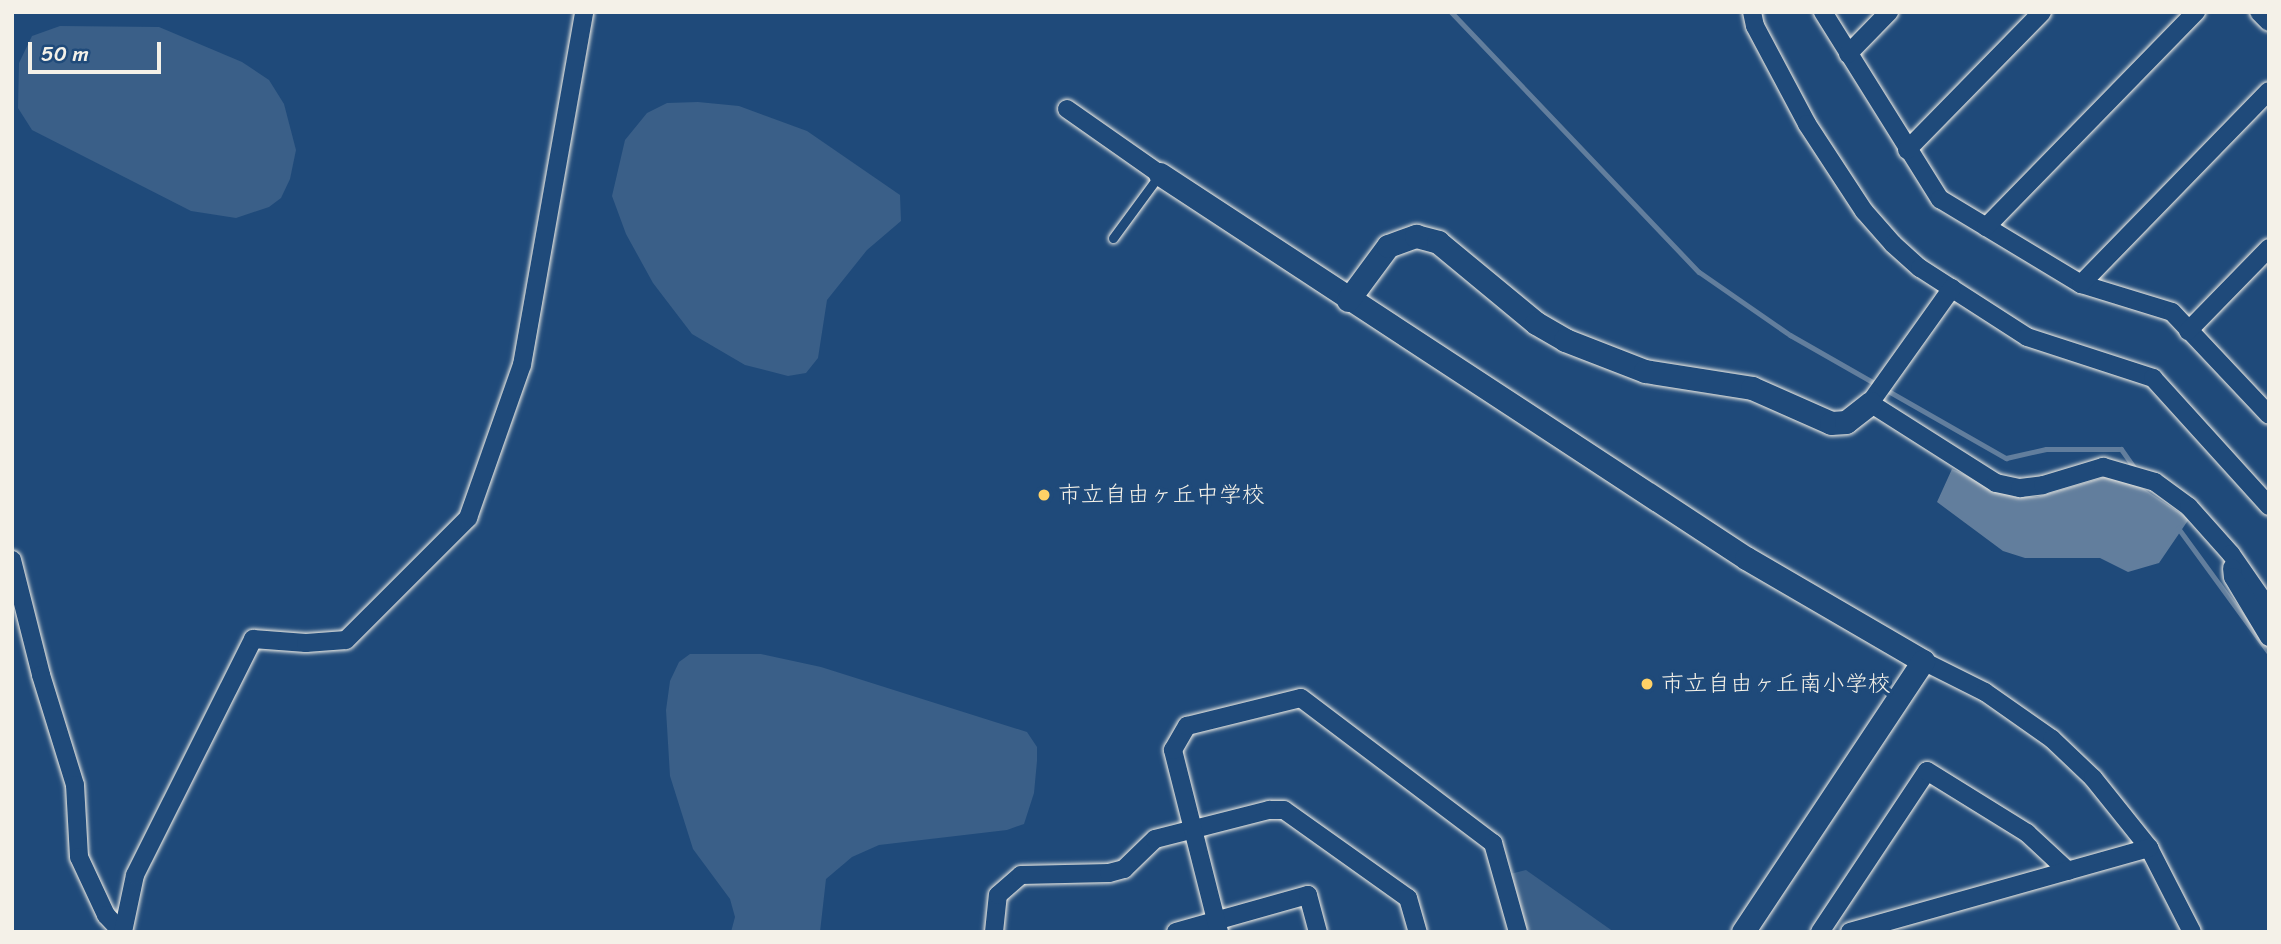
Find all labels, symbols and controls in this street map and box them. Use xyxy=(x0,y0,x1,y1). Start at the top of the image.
scale bar xyxy=(32,28,164,72)
text: 50 m xyxy=(41,35,89,73)
place label: 市立自由ヶ丘中学校 xyxy=(1058,481,1265,509)
marker: 市立自由ヶ丘中学校 xyxy=(1036,487,1052,503)
place label: 市立自由ヶ丘南小学校 xyxy=(1661,670,1891,698)
marker: 市立自由ヶ丘南小学校 xyxy=(1639,676,1655,692)

